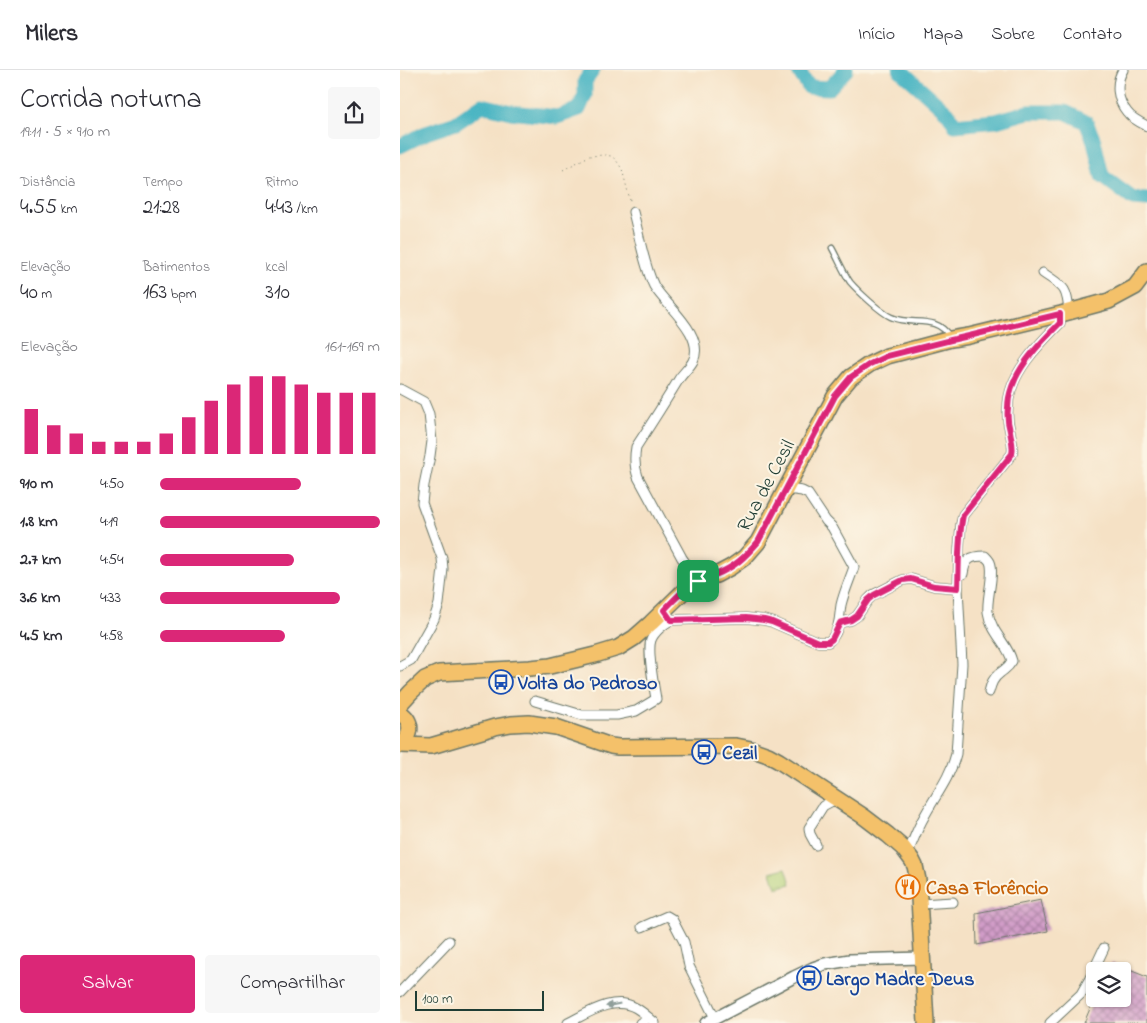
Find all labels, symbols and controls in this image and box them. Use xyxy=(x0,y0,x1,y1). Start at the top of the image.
text: Milers xyxy=(25,17,78,52)
text: Início xyxy=(858,22,895,48)
text: Mapa xyxy=(923,22,963,48)
text: Sobre xyxy=(991,22,1035,48)
text: Contato xyxy=(1063,22,1122,48)
text: Corrida noturna xyxy=(20,80,202,121)
button: share xyxy=(328,87,380,139)
text: 19:11 · 5 × 910 m xyxy=(20,120,110,144)
text: Distância xyxy=(20,172,75,193)
text: Tempo xyxy=(143,172,183,193)
text: Ritmo xyxy=(265,172,298,193)
text: 4.55 xyxy=(20,193,57,223)
text: 21:28 xyxy=(143,193,180,223)
text: 4:43 xyxy=(265,193,293,223)
text: km xyxy=(57,199,77,220)
text: /km xyxy=(293,199,318,220)
text: Elevação xyxy=(20,257,71,278)
text: Batimentos xyxy=(143,257,210,278)
text: kcal xyxy=(265,257,288,278)
text: 40 xyxy=(20,278,38,308)
text: 163 xyxy=(143,278,167,308)
text: 310 xyxy=(265,278,290,308)
text: m xyxy=(38,284,52,305)
text: bpm xyxy=(167,284,197,305)
text: Elevação xyxy=(20,335,78,359)
text: 161–169 m xyxy=(325,335,380,359)
street label: Rua de Cesil xyxy=(731,435,804,537)
text: 910 m xyxy=(20,472,53,496)
text: 4:50 xyxy=(100,472,124,496)
text: 1.8 km xyxy=(20,510,58,534)
text: 4:19 xyxy=(100,510,118,534)
text: 2.7 km xyxy=(20,548,61,572)
text: 4:54 xyxy=(100,548,124,572)
pin xyxy=(677,560,719,602)
icon: arrive xyxy=(684,567,712,595)
text: 3.6 km xyxy=(20,586,60,610)
text: 4:33 xyxy=(100,586,121,610)
text: 4.5 km xyxy=(20,624,62,648)
text: 4:58 xyxy=(100,624,123,648)
bus stop icon: Volta do Pedroso xyxy=(488,669,514,695)
place label: Volta do Pedroso xyxy=(517,670,657,699)
bus stop icon: Cezil xyxy=(691,739,717,765)
place label: Cezil xyxy=(722,740,757,769)
restaurant icon: Casa Florêncio xyxy=(895,874,921,900)
place label: Casa Florêncio xyxy=(926,875,1048,904)
button: Salvar xyxy=(20,955,195,1013)
button: Compartilhar xyxy=(205,955,380,1013)
map controls xyxy=(1086,962,1131,1007)
button: layers xyxy=(1086,962,1131,1007)
bus stop icon: Largo Madre Deus xyxy=(796,965,822,991)
place label: Largo Madre Deus xyxy=(826,966,974,996)
scale bar xyxy=(415,988,544,1011)
text: 100 m xyxy=(422,989,453,1010)
one-way arrow xyxy=(605,1001,620,1009)

